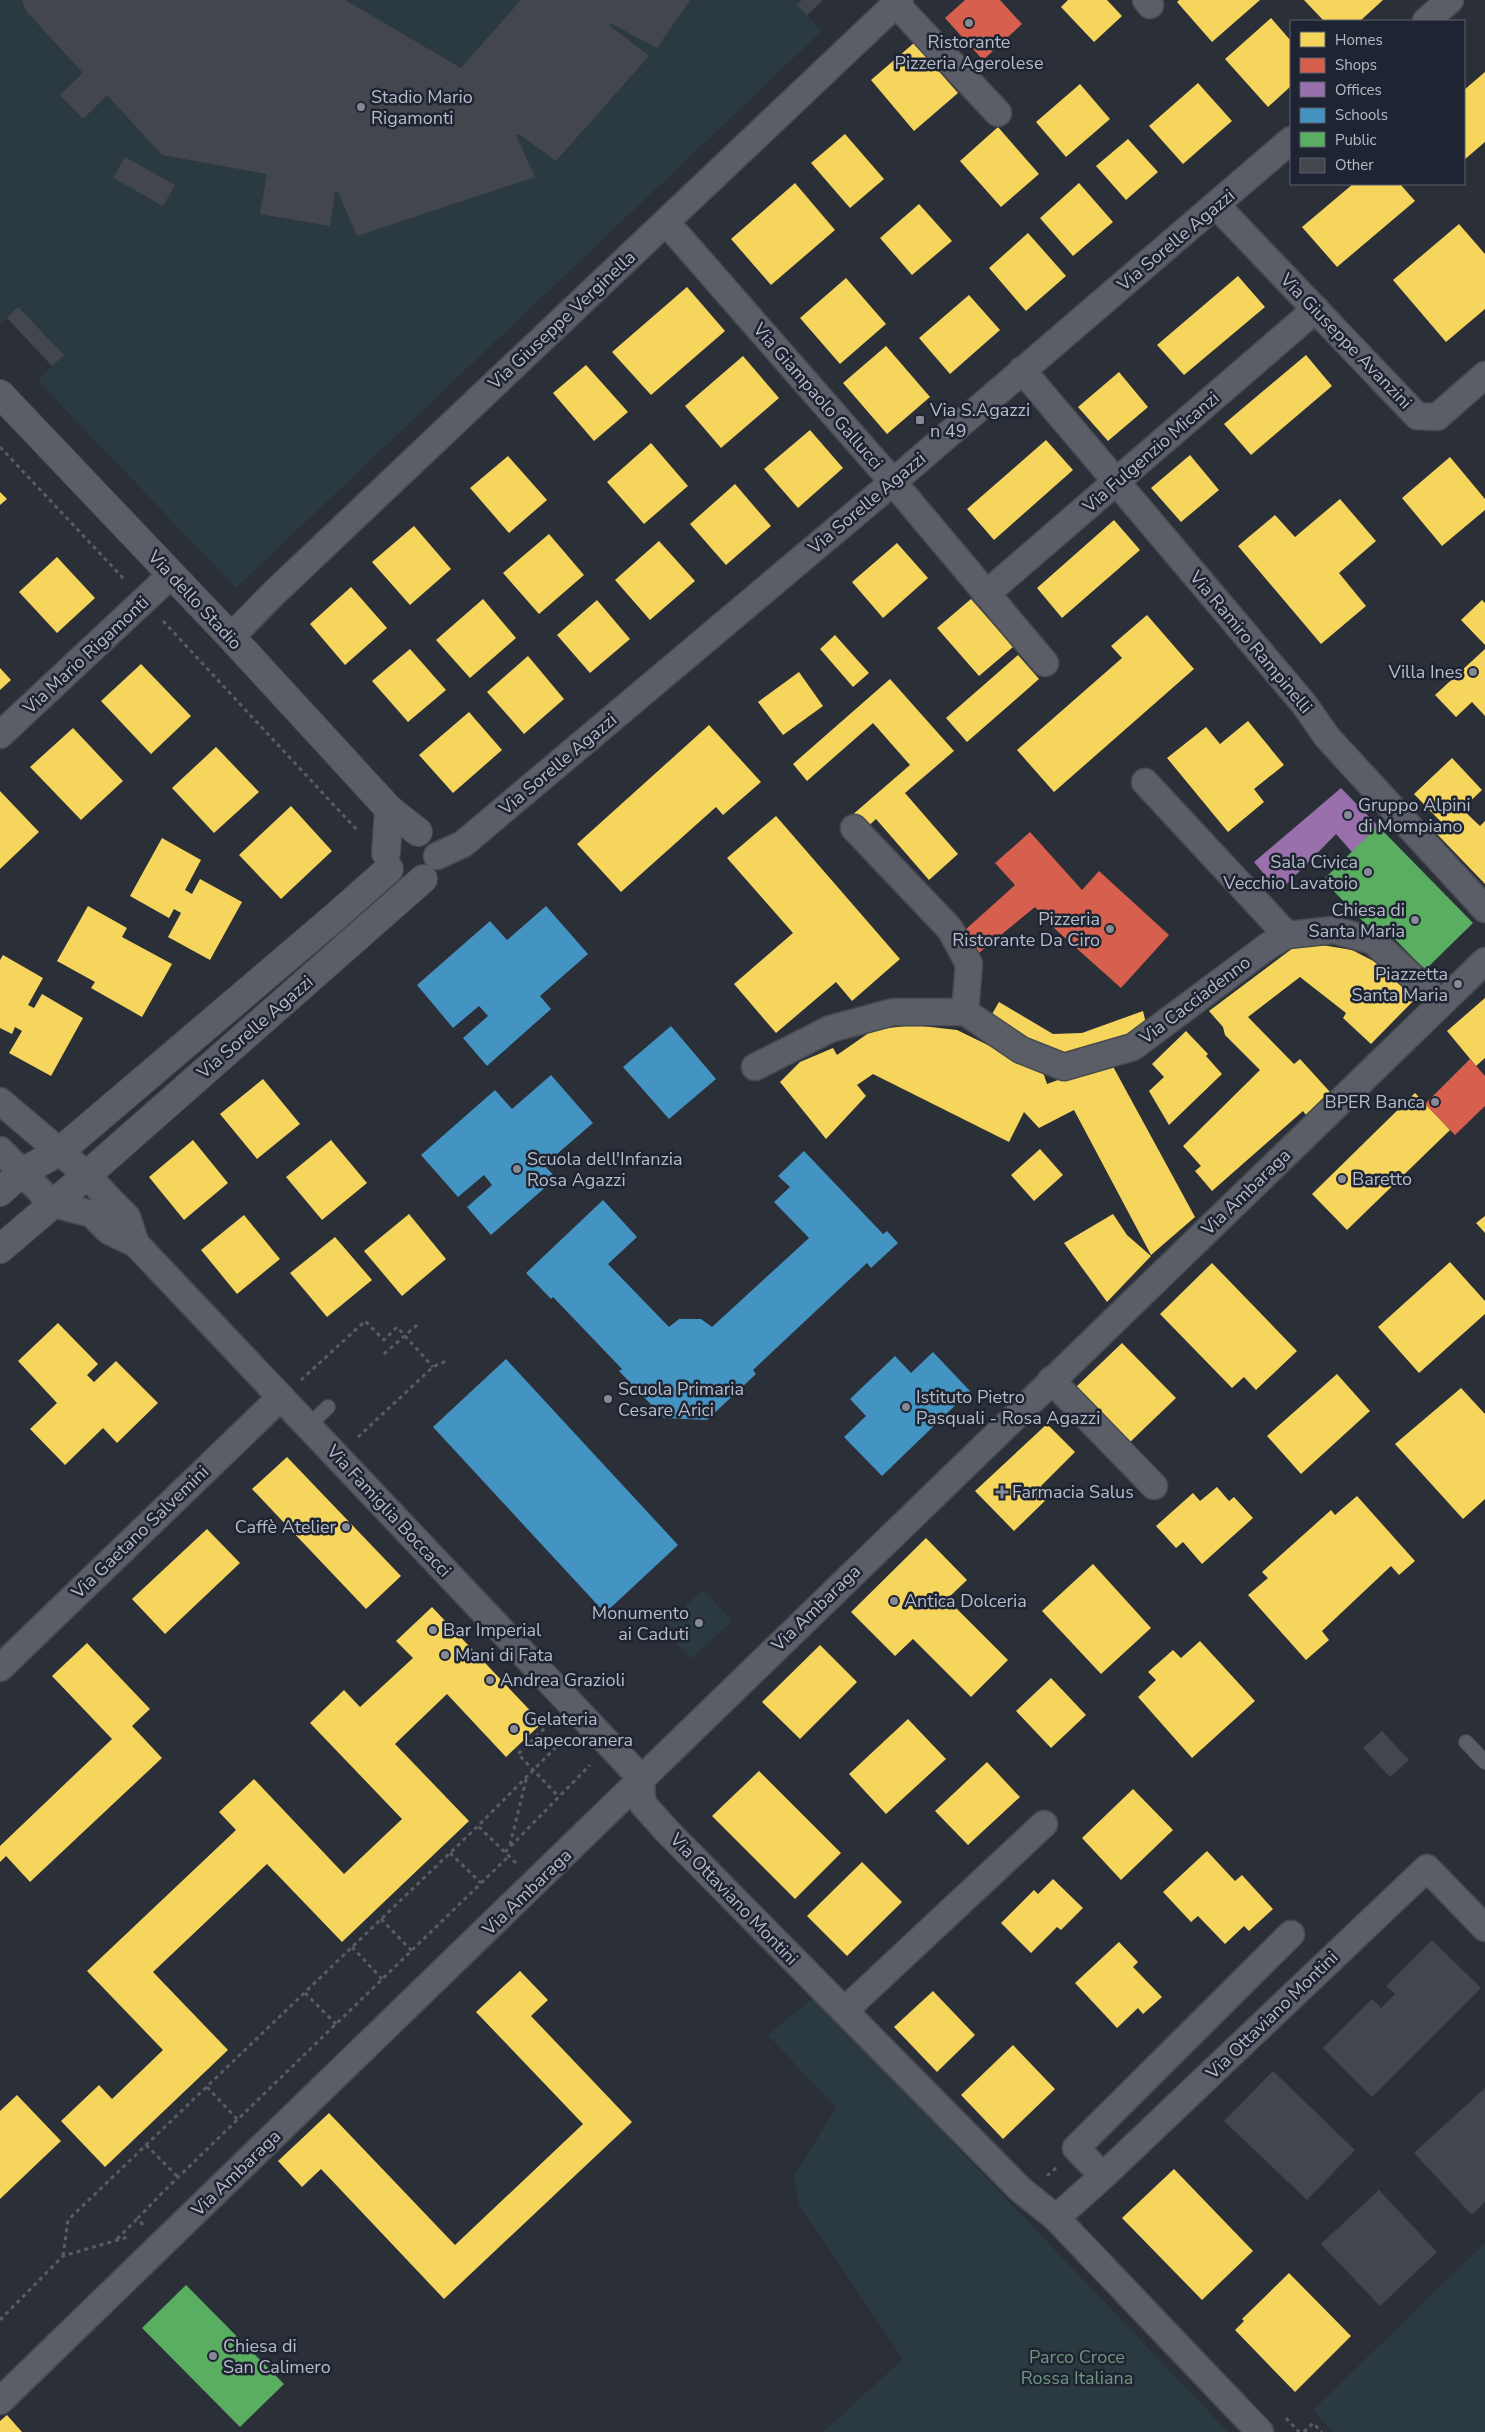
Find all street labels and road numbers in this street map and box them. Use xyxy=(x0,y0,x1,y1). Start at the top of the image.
street label: Via Sorelle Agazzi xyxy=(1111,184,1240,297)
street label: Via Giuseppe Verginella xyxy=(482,245,641,395)
street label: Via Giuseppe Avanzini xyxy=(1274,267,1417,414)
street label: Via Giampaolo Gallucci xyxy=(747,317,888,474)
street label: Via Fulgenzio Micanzi xyxy=(1077,386,1224,519)
street label: Via Sorelle Agazzi xyxy=(802,447,931,560)
street label: Via dello Stadio xyxy=(142,544,247,655)
street label: Via Ramiro Rampinelli xyxy=(1184,565,1318,718)
street label: Via Mario Rigamonti xyxy=(17,591,154,720)
street label: Via Sorelle Agazzi xyxy=(493,708,622,821)
street label: Via Cacciadenno xyxy=(1134,950,1255,1050)
street label: Via Sorelle Agazzi xyxy=(191,970,318,1085)
street label: Via Ambaraga xyxy=(1195,1143,1296,1241)
street label: Via Famiglia Boccacci xyxy=(321,1439,457,1582)
street label: Via Gaetano Salvemini xyxy=(65,1460,214,1605)
street label: Via Ambaraga xyxy=(765,1559,866,1657)
street label: Via Ottaviano Montini xyxy=(664,1827,803,1970)
street label: Via Ambaraga xyxy=(476,1843,577,1941)
street label: Via Ottaviano Montini xyxy=(1200,1946,1343,2085)
street label: Via Ambaraga xyxy=(185,2124,286,2222)

